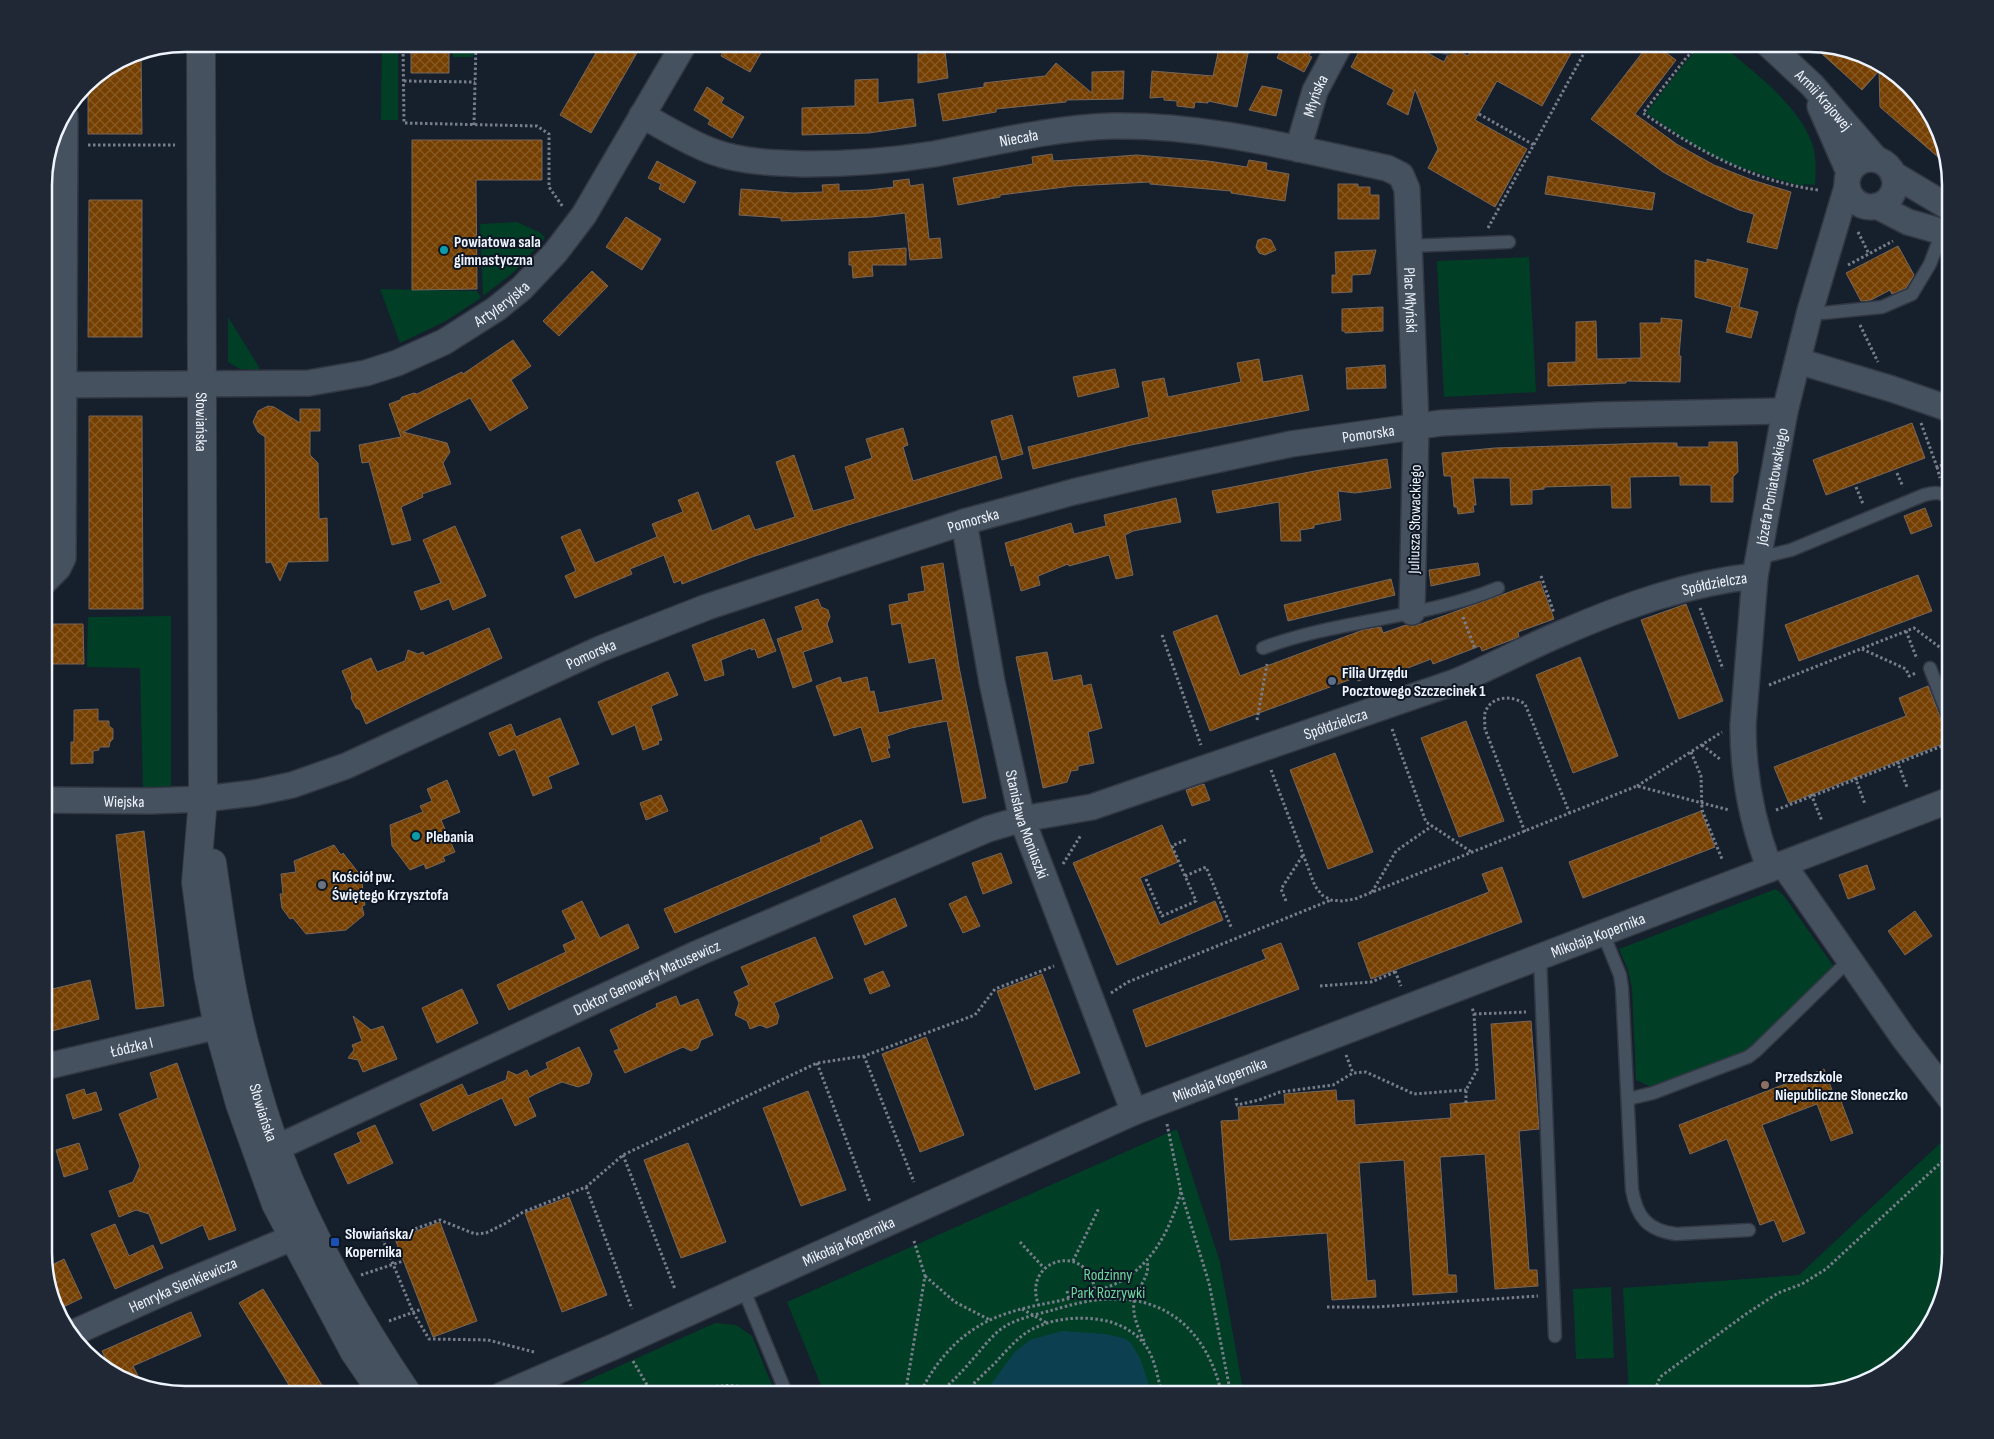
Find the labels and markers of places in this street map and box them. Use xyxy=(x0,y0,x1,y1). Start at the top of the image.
place label: Powiatowa sala gimnastyczna xyxy=(454,233,541,270)
marker: Powiatowa sala gimnastyczna xyxy=(438,244,450,256)
place label: Filia Urzędu Pocztowego Szczecinek 1 xyxy=(1342,664,1486,701)
marker: Filia Urzędu Pocztowego Szczecinek 1 xyxy=(1326,675,1338,687)
place label: Plebania xyxy=(426,828,474,847)
marker: Plebania xyxy=(410,830,422,842)
place label: Kościół pw. Świętego Krzysztofa xyxy=(332,868,448,905)
marker: Kościół pw. Świętego Krzysztofa xyxy=(316,879,328,891)
place label: Przedszkole Niepubliczne Słoneczko xyxy=(1775,1068,1908,1105)
marker: Przedszkole Niepubliczne Słoneczko xyxy=(1759,1079,1771,1091)
place label: Słowiańska/ Kopernika xyxy=(345,1225,414,1262)
marker: Słowiańska/ Kopernika xyxy=(329,1236,341,1248)

